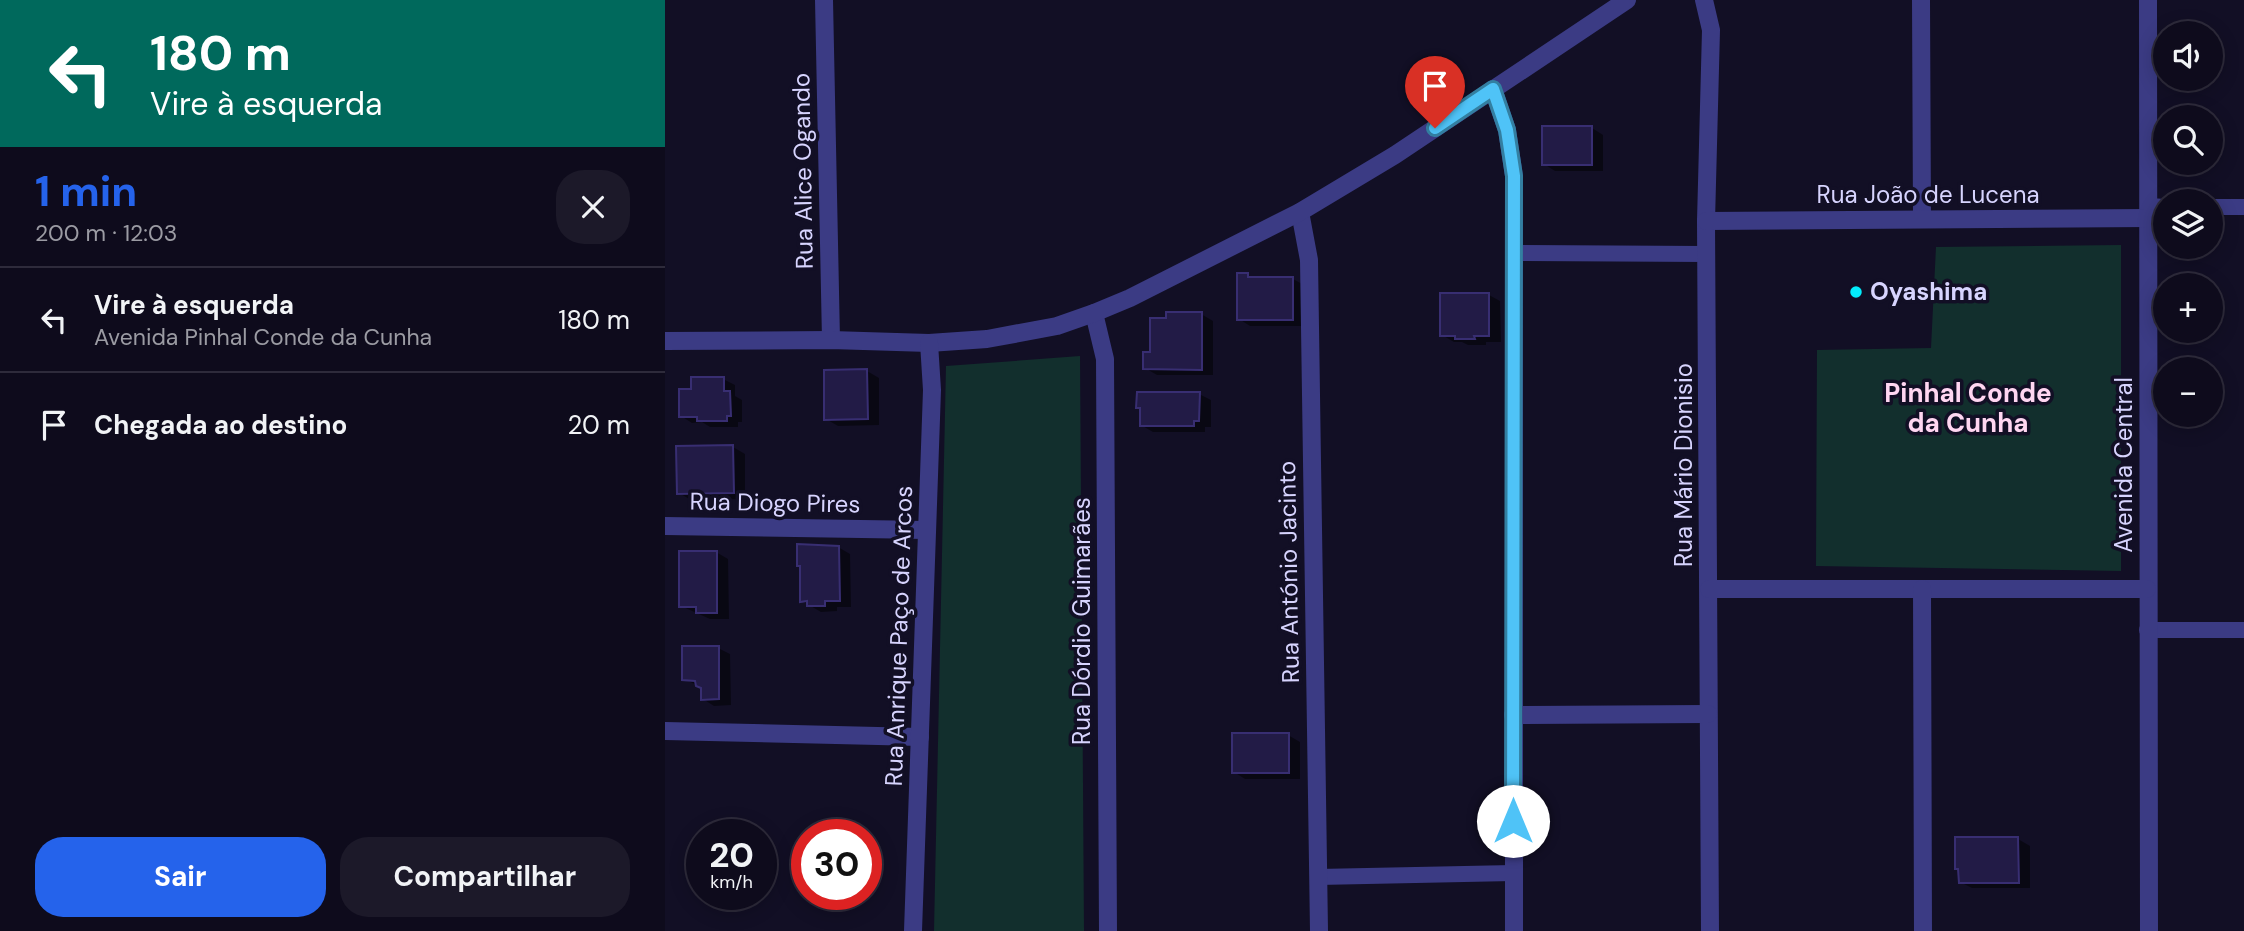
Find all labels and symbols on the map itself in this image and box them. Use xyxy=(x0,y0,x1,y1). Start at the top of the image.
pin xyxy=(1405,56,1465,128)
street label: Rua Alice Ogando xyxy=(785,73,820,269)
street label: Rua João de Lucena xyxy=(1816,179,2040,210)
place label: Oyashima xyxy=(1870,276,1987,307)
marker: Oyashima xyxy=(1848,284,1864,300)
street label: Rua Mário Dionisio xyxy=(1668,363,1699,567)
district label: Pinhal Conde da Cunha xyxy=(1884,376,2052,440)
street label: Avenida Central xyxy=(2108,377,2139,553)
street label: Rua António Jacinto xyxy=(1271,461,1306,683)
street label: Rua Anrique Paço de Arcos xyxy=(878,485,919,787)
street label: Rua Diogo Pires xyxy=(689,486,861,519)
street label: Rua Dórdio Guimarães xyxy=(1066,497,1097,745)
position arrow xyxy=(1476,784,1550,858)
speed limit sign: 30 xyxy=(791,819,882,910)

